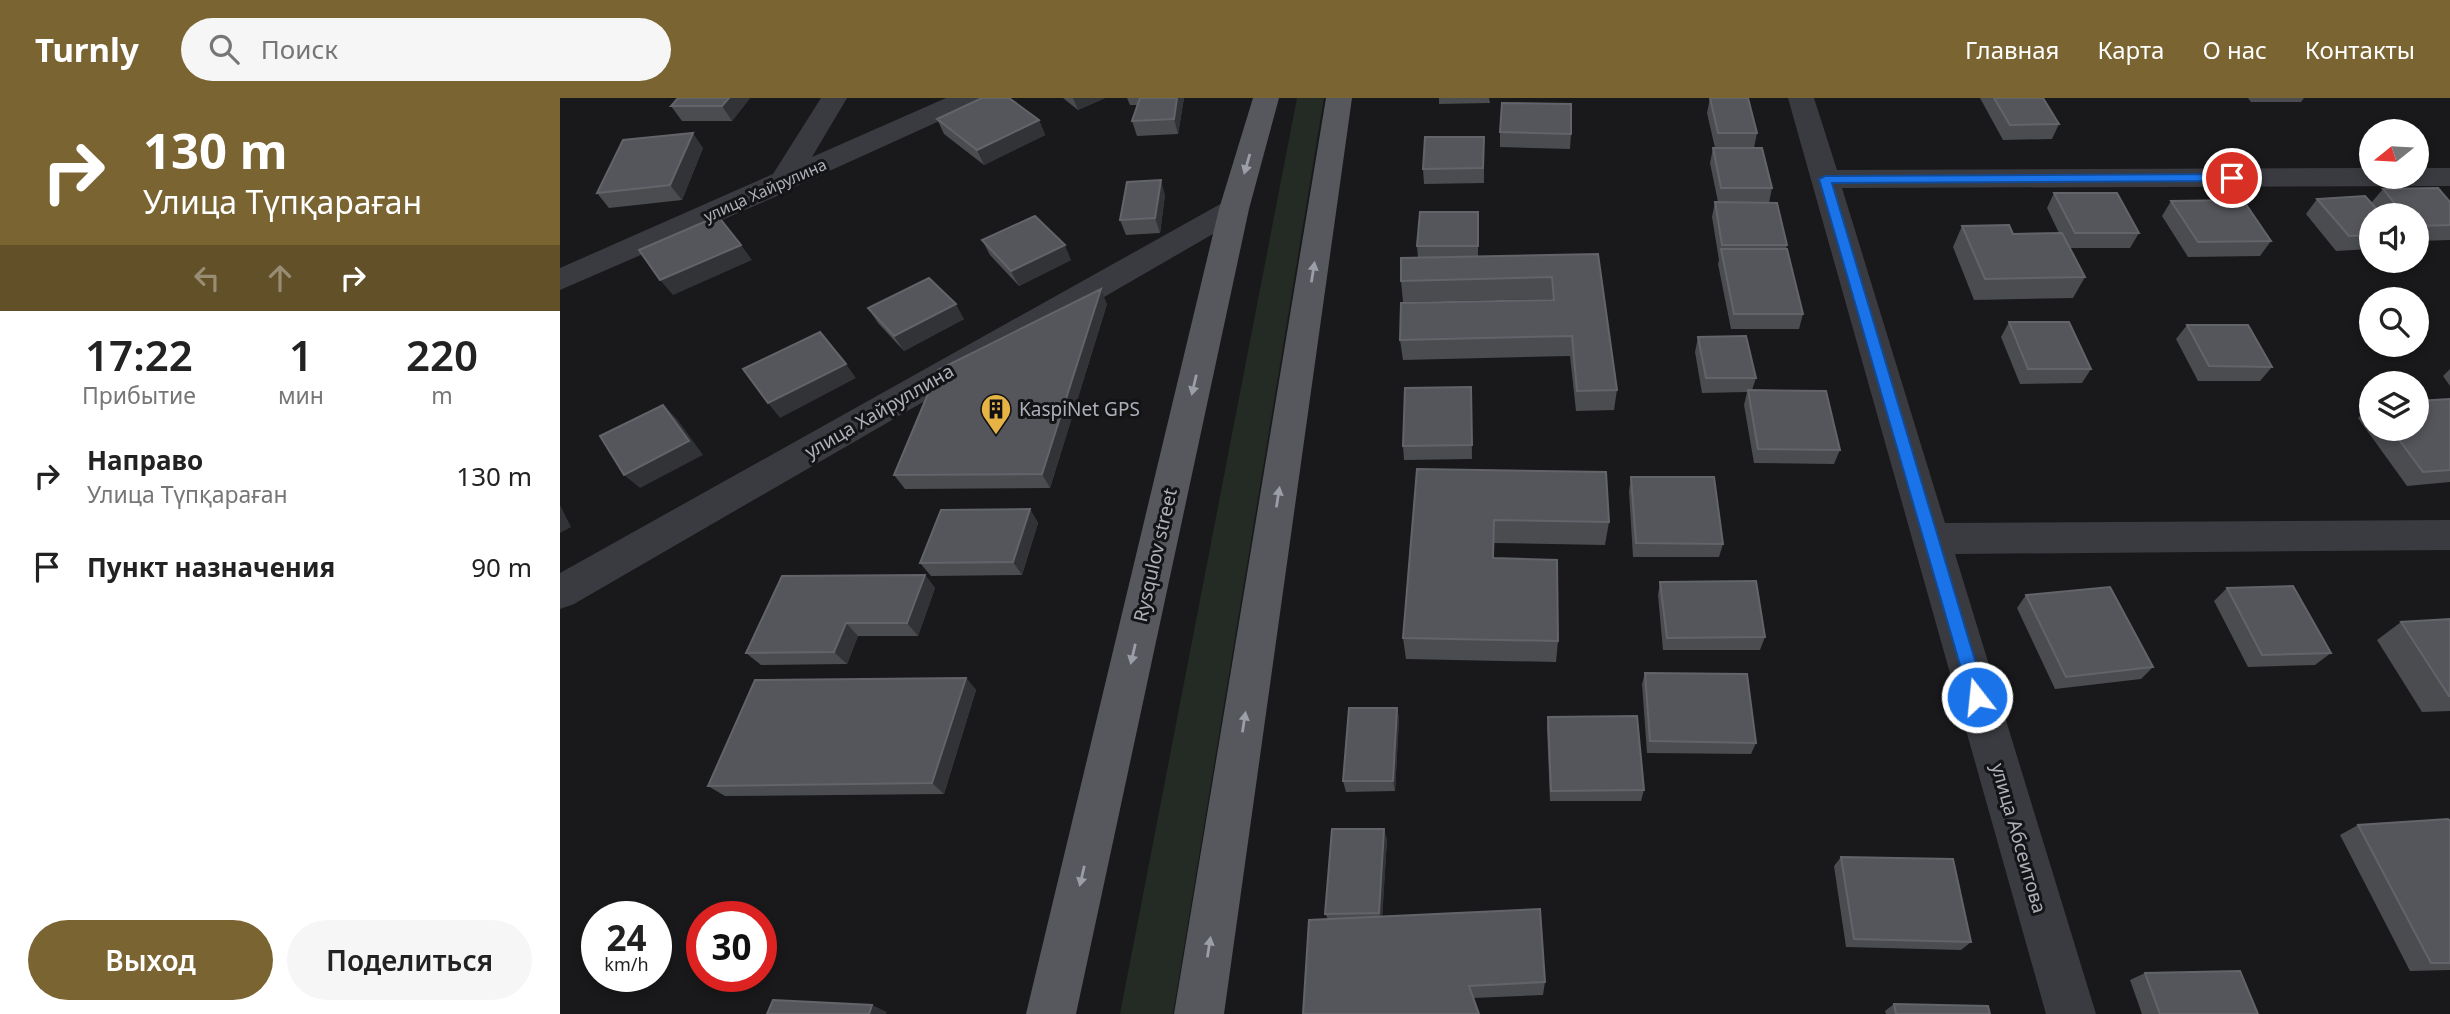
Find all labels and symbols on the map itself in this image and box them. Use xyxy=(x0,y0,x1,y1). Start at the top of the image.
north arrow xyxy=(2359,119,2429,189)
pin xyxy=(2202,148,2262,208)
street label: улица Хайрулина xyxy=(700,153,830,227)
one-way arrow xyxy=(1242,153,1252,174)
one-way arrow xyxy=(1308,261,1319,283)
street label: улица Хайруллина xyxy=(800,358,958,464)
one-way arrow xyxy=(1188,374,1199,396)
building icon: KaspiNet GPS xyxy=(979,392,1013,436)
place label: KaspiNet GPS xyxy=(1019,396,1140,422)
street label: Rysqulov street xyxy=(1127,486,1183,624)
one-way arrow xyxy=(1273,486,1284,508)
one-way arrow xyxy=(1127,643,1138,665)
position arrow xyxy=(1940,660,2014,734)
one-way arrow xyxy=(1238,711,1249,733)
street label: улица Абсеитова xyxy=(1985,760,2053,916)
one-way arrow xyxy=(1077,865,1088,887)
speed limit sign: 30 xyxy=(686,901,777,992)
one-way arrow xyxy=(1204,935,1215,957)

